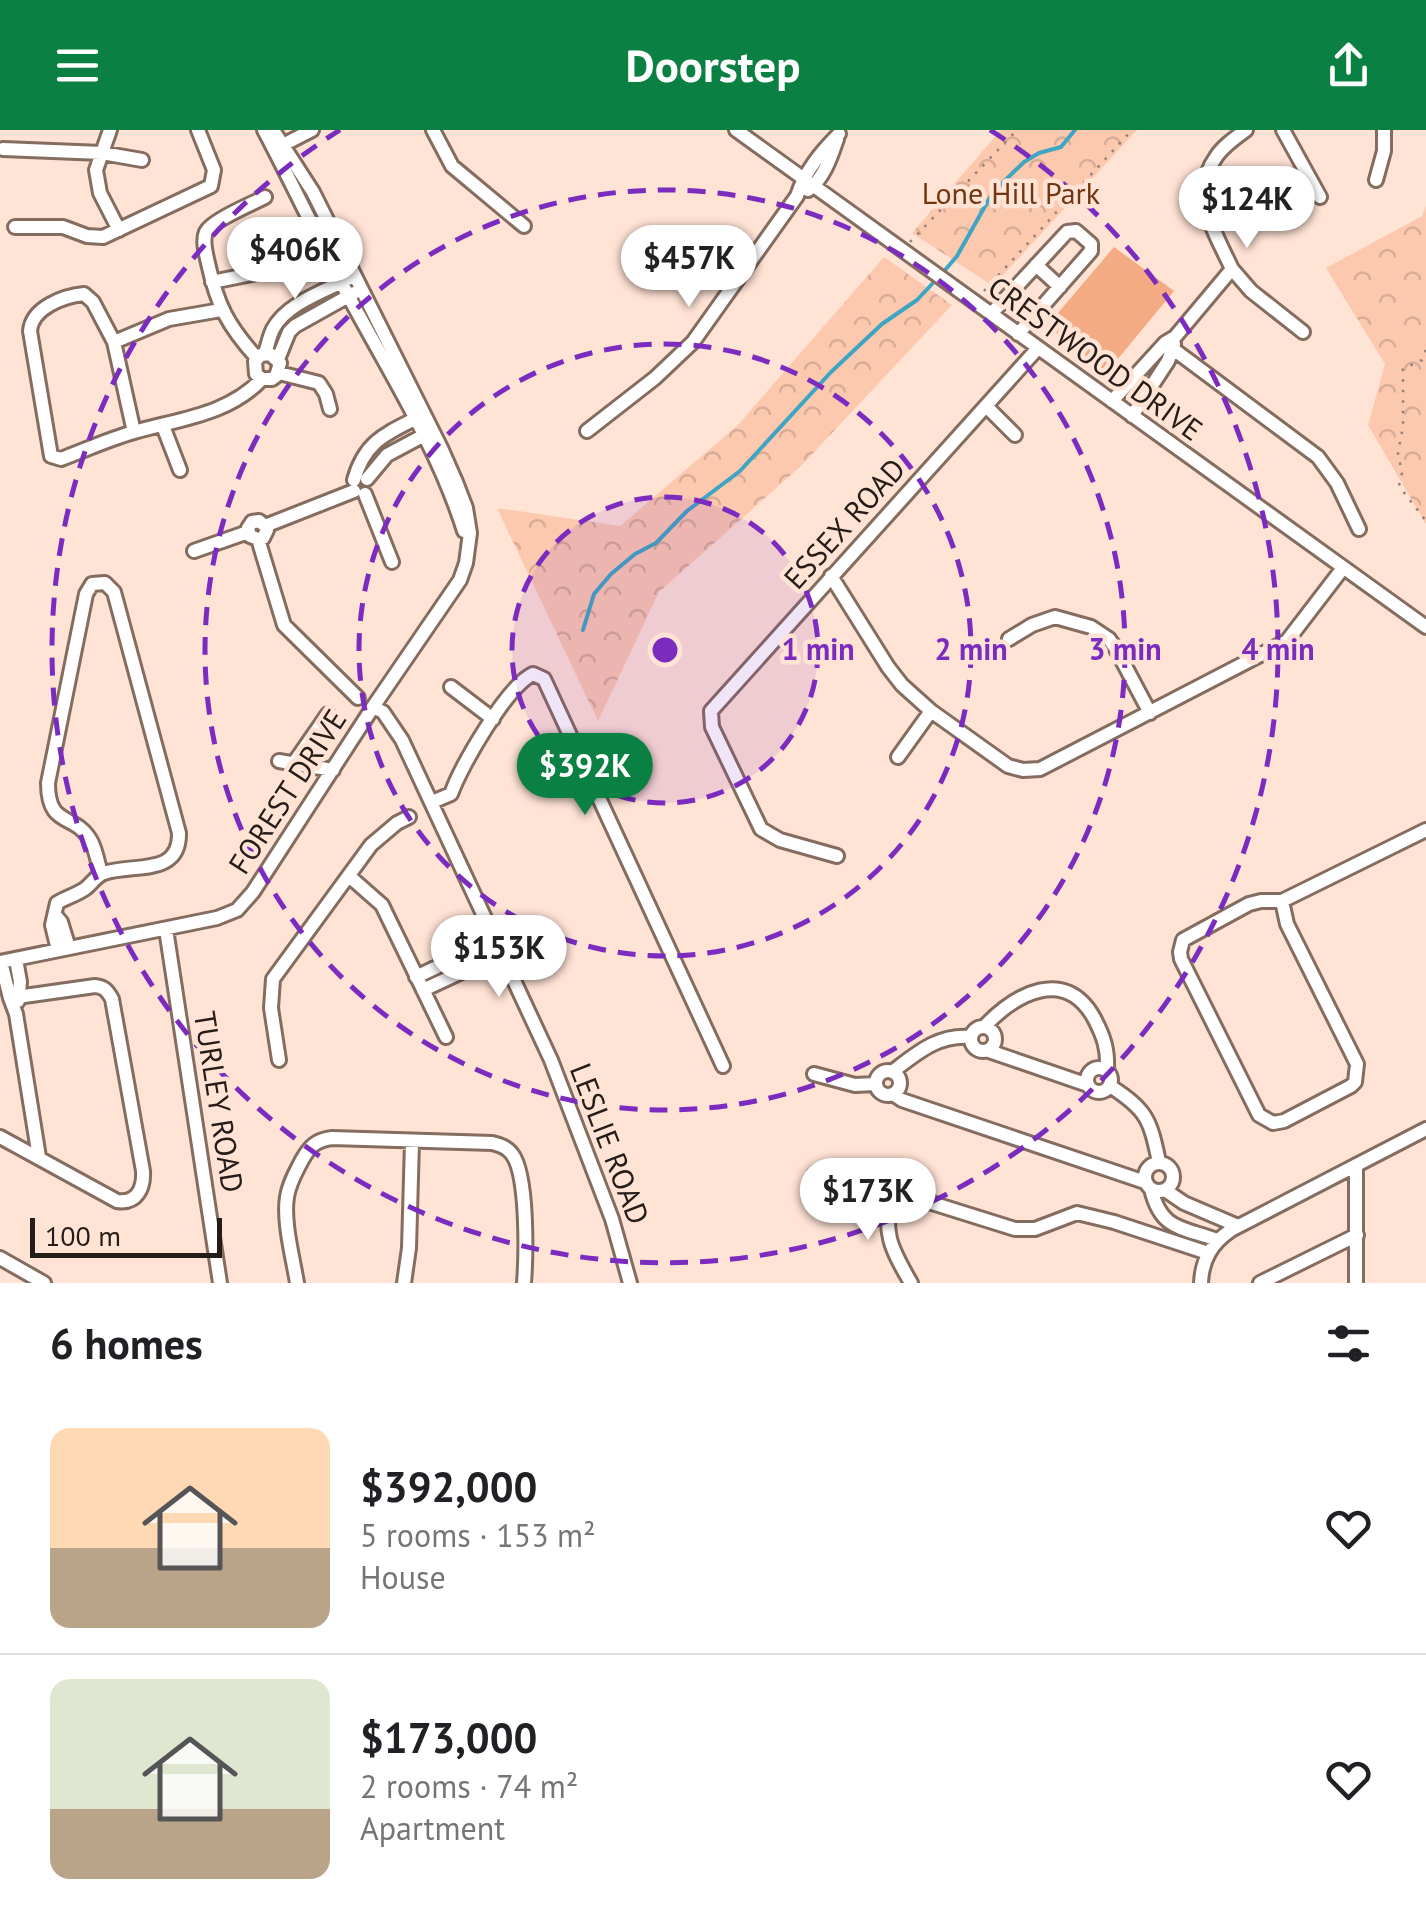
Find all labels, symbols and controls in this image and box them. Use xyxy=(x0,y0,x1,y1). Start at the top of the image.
text: Doorstep xyxy=(626,36,800,94)
icon: menu xyxy=(50,38,105,93)
icon: share xyxy=(1321,38,1376,93)
pin: $124K xyxy=(1177,166,1317,251)
park label: Lone Hill Park xyxy=(922,173,1101,212)
text: $124K xyxy=(1201,177,1293,219)
pin: $406K xyxy=(225,217,365,302)
pin: $457K xyxy=(619,225,759,310)
text: $406K xyxy=(249,228,341,270)
text: $457K xyxy=(643,236,735,278)
street label: CRESTWOOD DRIVE xyxy=(981,267,1211,449)
street label: ESSEX ROAD xyxy=(775,449,913,597)
text: 1 min xyxy=(781,629,855,668)
text: 2 min xyxy=(934,629,1008,668)
text: 3 min xyxy=(1088,629,1162,668)
text: 4 min xyxy=(1241,629,1315,668)
centre of rings xyxy=(647,632,683,668)
street label: FOREST DRIVE xyxy=(219,701,354,881)
pin: $392K xyxy=(515,733,655,818)
text: $392K xyxy=(539,744,631,786)
pin: $153K xyxy=(429,915,569,1000)
text: $153K xyxy=(453,926,545,968)
street label: TURLEY ROAD xyxy=(186,1008,253,1195)
street label: LESLIE ROAD xyxy=(562,1057,659,1229)
pin: $173K xyxy=(798,1158,938,1243)
text: $173K xyxy=(822,1169,914,1211)
scale bar xyxy=(30,1213,222,1258)
text: 100 m xyxy=(45,1217,121,1254)
text: 6 homes xyxy=(50,1316,203,1371)
icon: filters xyxy=(1321,1316,1376,1371)
text: $392,000 xyxy=(360,1459,537,1514)
icon: home xyxy=(130,1468,250,1588)
icon: heart xyxy=(1321,1501,1376,1556)
text: 5 rooms · 153 m² xyxy=(360,1514,596,1556)
text: House xyxy=(360,1556,446,1598)
text: $173,000 xyxy=(360,1710,537,1765)
icon: home xyxy=(130,1719,250,1839)
icon: heart xyxy=(1321,1752,1376,1807)
text: 2 rooms · 74 m² xyxy=(360,1765,578,1807)
text: Apartment xyxy=(360,1807,505,1849)

